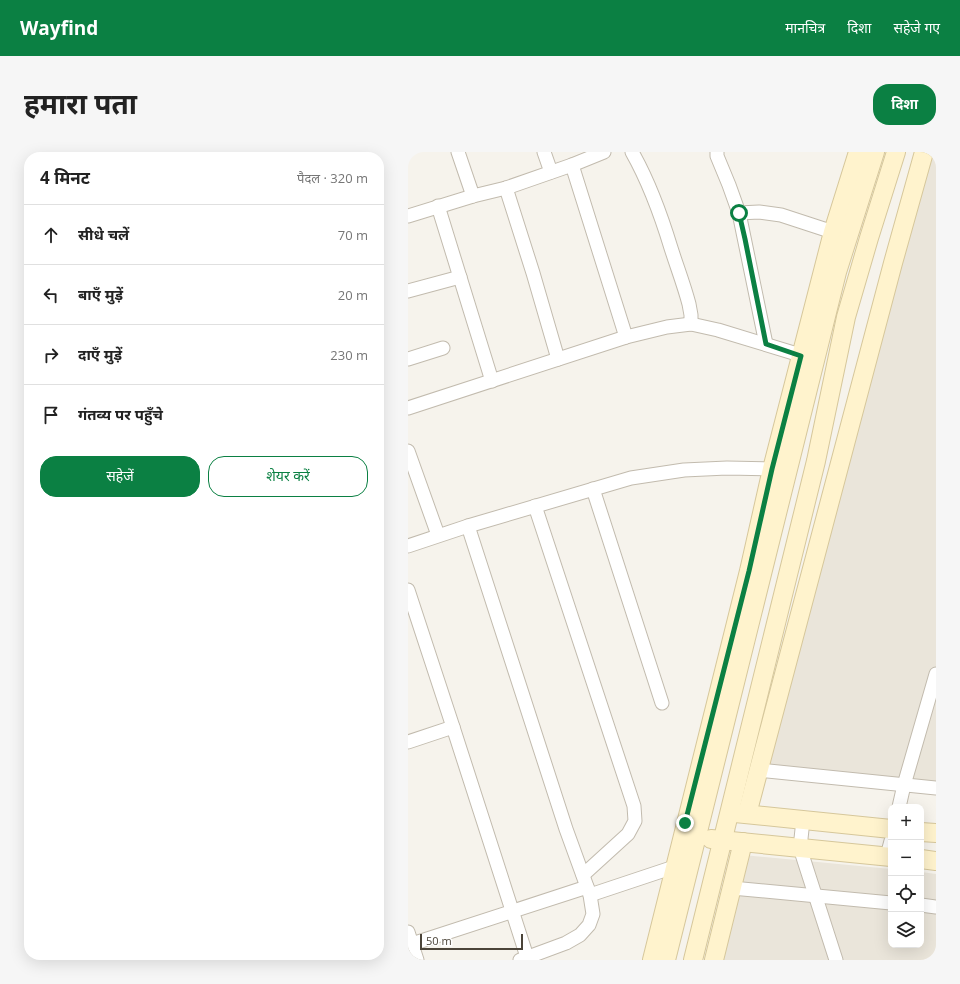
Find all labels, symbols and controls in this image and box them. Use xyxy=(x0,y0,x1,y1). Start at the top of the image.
text: Wayfind xyxy=(20,15,98,41)
text: मानचित्र xyxy=(785,18,825,37)
text: दिशा xyxy=(847,18,871,37)
text: सहेजे गए xyxy=(893,18,940,37)
text: हमारा पता xyxy=(24,84,137,122)
button: दिशा xyxy=(873,84,936,125)
text: 4 मिनट xyxy=(40,166,90,189)
text: पैदल · 320 m xyxy=(297,169,368,187)
route start xyxy=(730,204,748,222)
icon: ahead xyxy=(40,224,62,246)
text: सीधे चलें xyxy=(78,224,129,244)
text: 70 m xyxy=(338,226,368,244)
icon: left xyxy=(40,284,62,306)
text: बाएँ मुड़ें xyxy=(78,284,123,304)
text: 20 m xyxy=(338,286,368,304)
icon: right xyxy=(40,344,62,366)
text: दाएँ मुड़ें xyxy=(78,344,122,364)
text: 230 m xyxy=(330,346,368,364)
icon: arrive xyxy=(40,404,62,426)
text: गंतव्य पर पहुँचे xyxy=(78,404,163,424)
button: सहेजें xyxy=(40,456,200,497)
button: शेयर करें xyxy=(208,456,368,497)
map controls xyxy=(888,804,924,948)
button: + xyxy=(888,804,924,840)
route end xyxy=(676,814,694,832)
button: − xyxy=(888,840,924,876)
button: locate xyxy=(888,876,924,912)
button: layers xyxy=(888,912,924,948)
scale bar xyxy=(420,932,523,951)
text: 50 m xyxy=(426,933,452,948)

